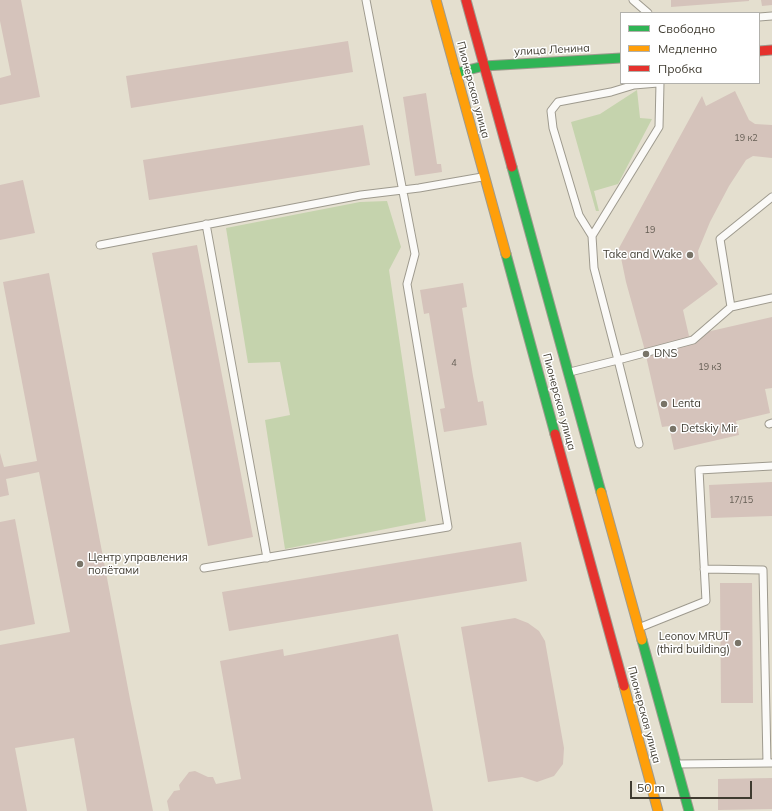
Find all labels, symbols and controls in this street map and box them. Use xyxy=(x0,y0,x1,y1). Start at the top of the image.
legend xyxy=(620,12,760,84)
text: Свободно xyxy=(658,21,715,36)
street label: Пионерская улица xyxy=(454,40,492,140)
street label: улица Ленина xyxy=(514,41,590,59)
text: Медленно xyxy=(658,41,717,56)
text: Пробка xyxy=(658,61,702,76)
house number: 19 к2 xyxy=(734,133,758,143)
house number: 19 xyxy=(645,225,655,235)
place label: Take and Wake xyxy=(603,248,682,262)
marker: Take and Wake xyxy=(685,250,695,260)
place label: DNS xyxy=(654,347,677,361)
marker: DNS xyxy=(641,349,651,359)
street label: Пионерская улица xyxy=(540,352,578,452)
house number: 4 xyxy=(451,358,457,368)
house number: 19 к3 xyxy=(698,362,722,372)
place label: Lenta xyxy=(672,397,701,411)
marker: Lenta xyxy=(659,399,669,409)
place label: Detskiy Mir xyxy=(681,422,738,436)
marker: Detskiy Mir xyxy=(668,424,678,434)
house number: 17/15 xyxy=(729,495,753,505)
place label: Центр управления полётами xyxy=(88,551,188,577)
marker: Центр управления полётами xyxy=(75,559,85,569)
place label: Leonov MRUT (third building) xyxy=(656,630,730,656)
marker: Leonov MRUT (third building) xyxy=(733,638,743,648)
street label: Пионерская улица xyxy=(625,665,663,765)
scale bar xyxy=(632,773,754,799)
text: 50 m xyxy=(637,780,665,795)

